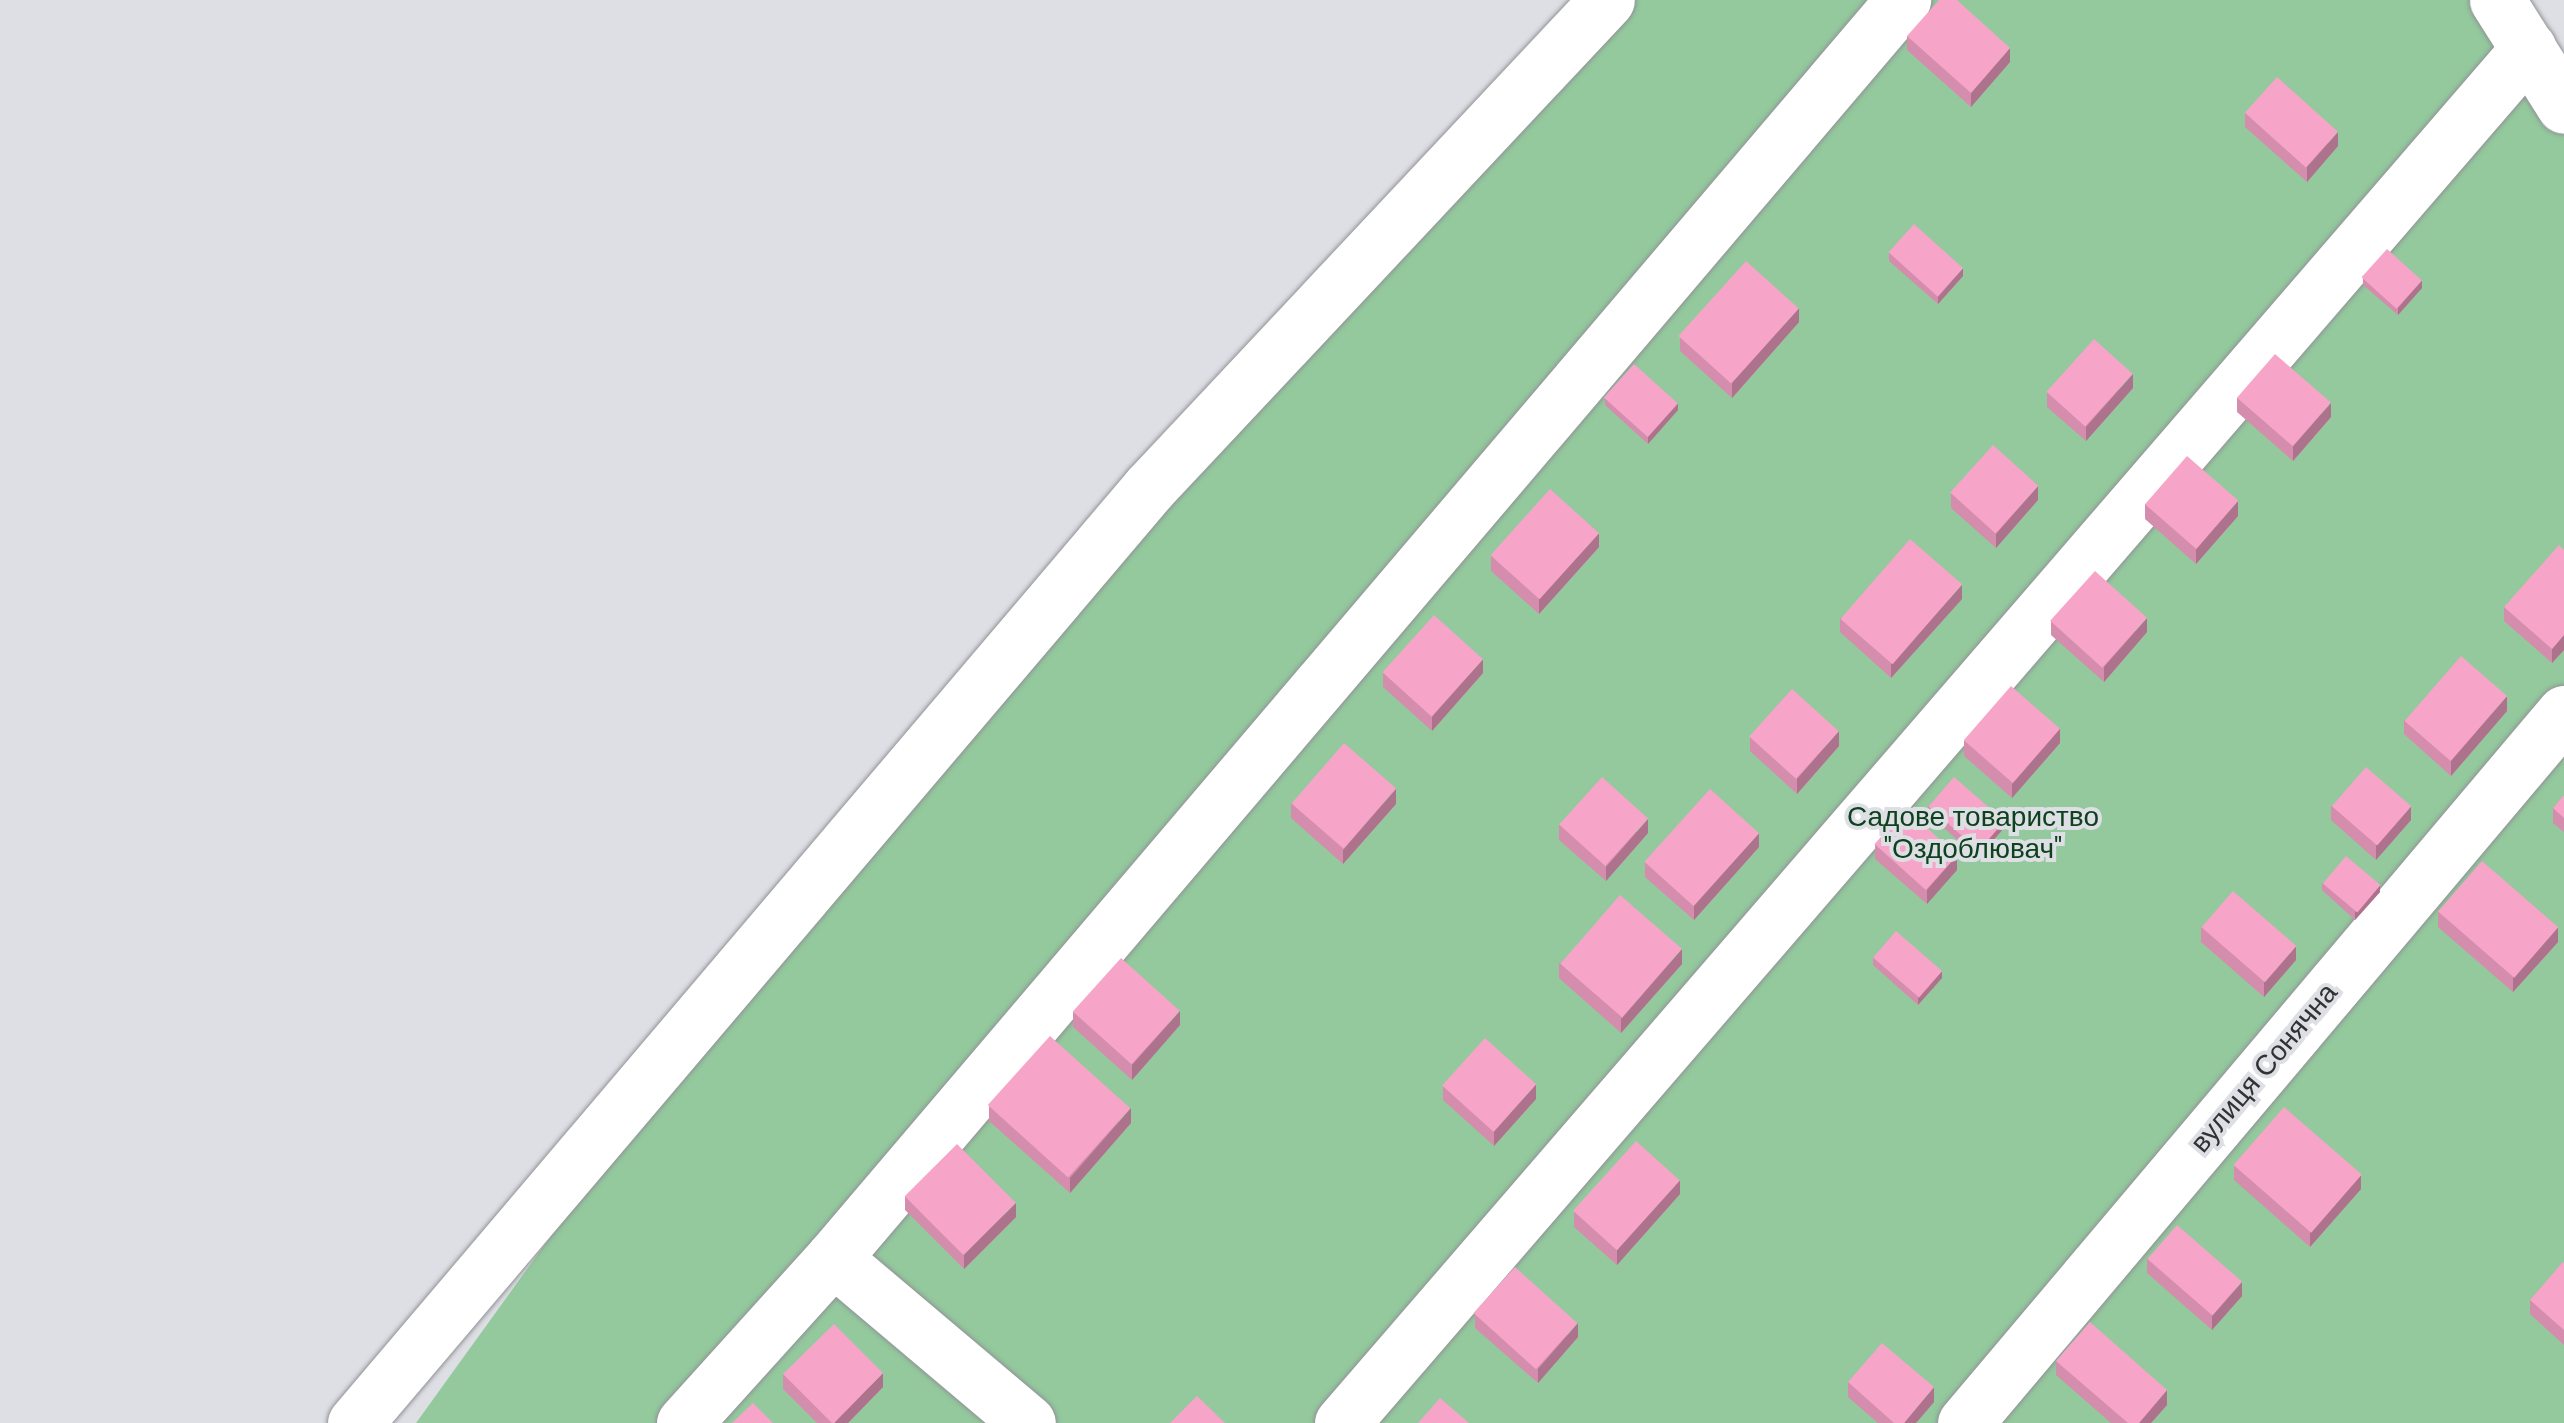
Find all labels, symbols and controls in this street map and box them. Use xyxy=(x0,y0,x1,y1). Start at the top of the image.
park label: Садове товариство "Оздоблювач" xyxy=(1847,800,2099,866)
street label: вулиця Сонячна xyxy=(2184,977,2344,1159)

